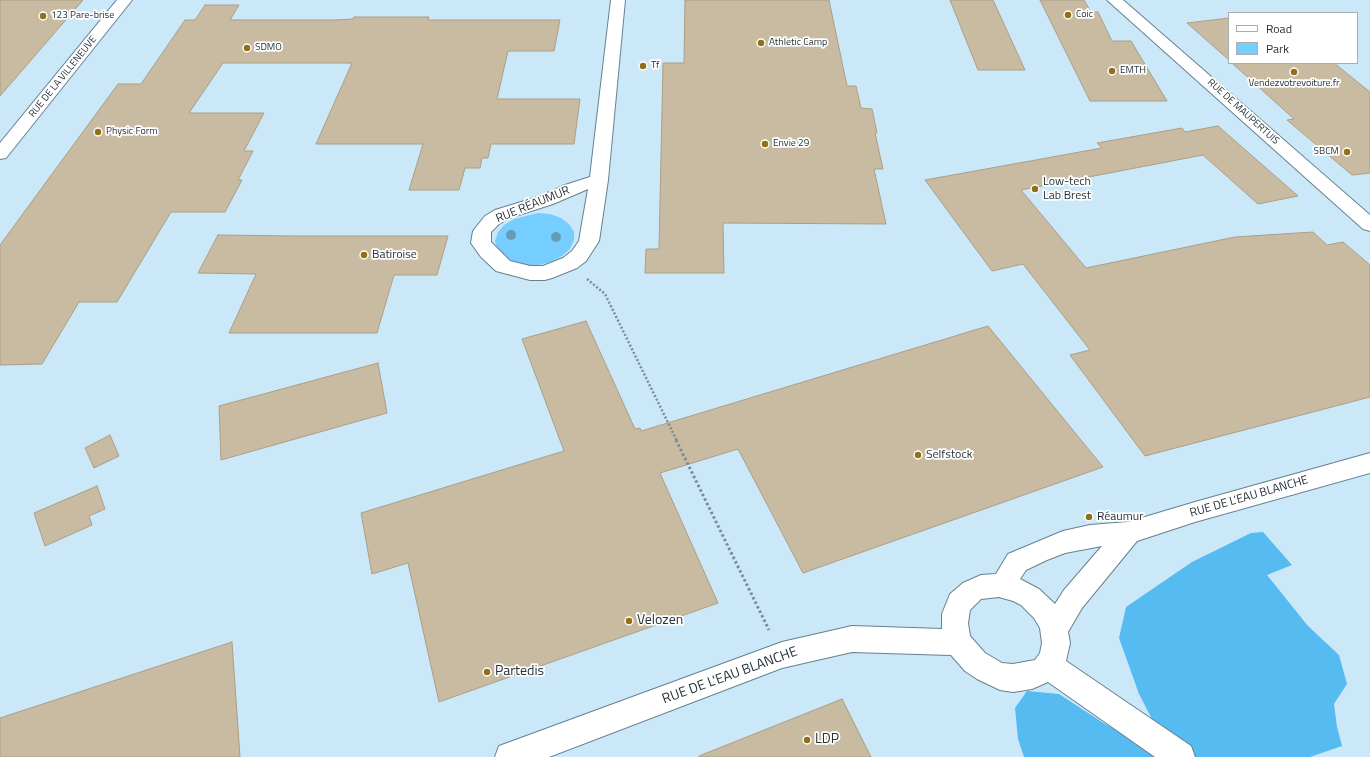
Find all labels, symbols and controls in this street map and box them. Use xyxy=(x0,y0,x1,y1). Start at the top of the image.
place label: Coic xyxy=(1076,9,1093,21)
place label: 123 Pare-brise xyxy=(51,10,114,22)
marker: Coic xyxy=(1063,10,1073,20)
marker: 123 Pare-brise xyxy=(38,11,48,21)
legend xyxy=(1228,12,1358,64)
text: Road xyxy=(1266,19,1292,38)
street label: RUE DE LA VILLENEUVE xyxy=(27,34,99,120)
place label: Athletic Camp xyxy=(769,37,827,49)
marker: Athletic Camp xyxy=(756,38,766,48)
text: Park xyxy=(1266,39,1289,58)
place label: SDMO xyxy=(255,42,282,54)
marker: SDMO xyxy=(242,43,252,53)
place label: Tf xyxy=(651,60,659,72)
marker: Tf xyxy=(638,61,648,71)
place label: EMTH xyxy=(1120,65,1146,77)
marker: EMTH xyxy=(1107,66,1117,76)
marker: Vendezvotrevoiture.fr xyxy=(1289,67,1299,77)
street label: RUE DE MAUPERTUIS xyxy=(1205,77,1281,147)
place label: Vendezvotrevoiture.fr xyxy=(1249,78,1339,90)
place label: Physic Form xyxy=(106,126,158,138)
marker: Physic Form xyxy=(93,127,103,137)
place label: Envie 29 xyxy=(773,138,809,150)
marker: Envie 29 xyxy=(760,139,770,149)
place label: SBCM xyxy=(1314,146,1339,158)
marker: SBCM xyxy=(1342,147,1352,157)
place label: Low-tech Lab Brest xyxy=(1043,175,1091,203)
street label: RUE RÉAUMUR xyxy=(494,184,572,226)
marker: Low-tech Lab Brest xyxy=(1030,184,1040,194)
place label: Batiroise xyxy=(372,248,417,262)
marker: Batiroise xyxy=(359,250,369,260)
place label: Selfstock xyxy=(926,448,972,462)
marker: Selfstock xyxy=(913,450,923,460)
street label: RUE DE L'EAU BLANCHE xyxy=(1188,473,1310,521)
place label: Réaumur xyxy=(1097,510,1143,524)
marker: Réaumur xyxy=(1084,512,1094,522)
place label: Velozen xyxy=(637,613,683,629)
marker: Velozen xyxy=(624,616,634,626)
street label: RUE DE L'EAU BLANCHE xyxy=(660,644,800,708)
place label: Partedis xyxy=(495,664,544,680)
marker: Partedis xyxy=(482,667,492,677)
place label: LDP xyxy=(815,732,839,748)
marker: LDP xyxy=(802,735,812,745)

